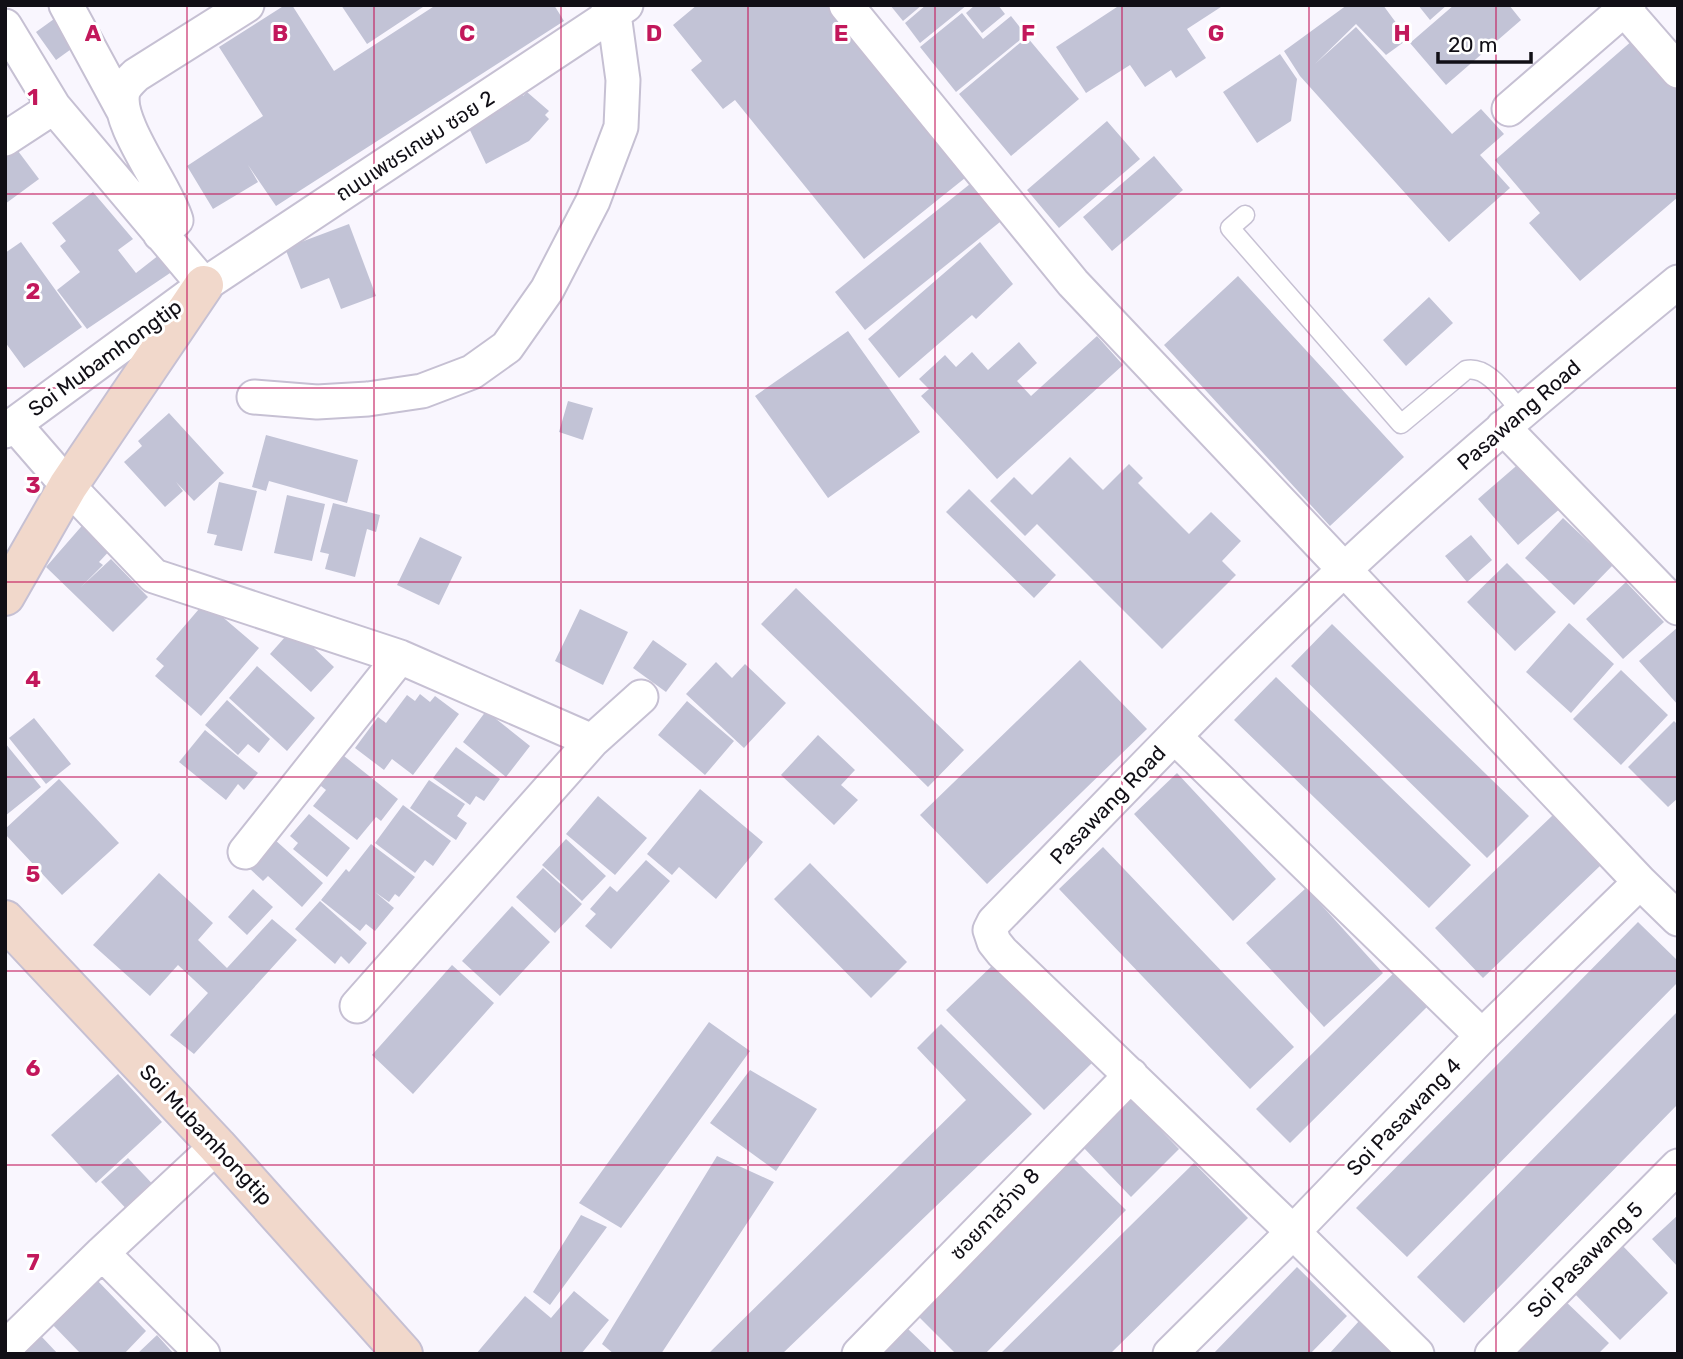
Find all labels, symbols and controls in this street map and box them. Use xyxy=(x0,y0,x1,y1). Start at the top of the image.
text: A xyxy=(85,19,102,47)
text: B xyxy=(272,19,288,47)
text: C xyxy=(459,19,475,47)
text: D xyxy=(646,19,662,47)
text: E xyxy=(834,19,848,47)
text: F xyxy=(1021,19,1035,47)
text: G xyxy=(1208,19,1224,47)
text: H xyxy=(1393,19,1411,47)
scale bar xyxy=(1438,21,1531,65)
text: 20 m xyxy=(1448,32,1497,57)
text: 1 xyxy=(27,83,39,111)
street label: ถนนเพชรเกษม ซอย 2 xyxy=(331,85,499,206)
text: 2 xyxy=(26,277,40,305)
street label: Soi Mubamhongtip xyxy=(23,294,186,422)
street label: Pasawang Road xyxy=(1452,354,1586,475)
text: 3 xyxy=(25,471,41,499)
text: 4 xyxy=(25,665,41,693)
street label: Pasawang Road xyxy=(1045,740,1171,869)
text: 5 xyxy=(26,860,41,888)
street label: Soi Pasawang 4 xyxy=(1341,1053,1466,1181)
text: 6 xyxy=(26,1054,41,1082)
street label: Soi Mubamhongtip xyxy=(135,1059,278,1210)
street label: ซอยภาสว่าง 8 xyxy=(945,1163,1045,1265)
street label: Soi Pasawang 5 xyxy=(1522,1197,1648,1323)
text: 7 xyxy=(26,1248,40,1276)

